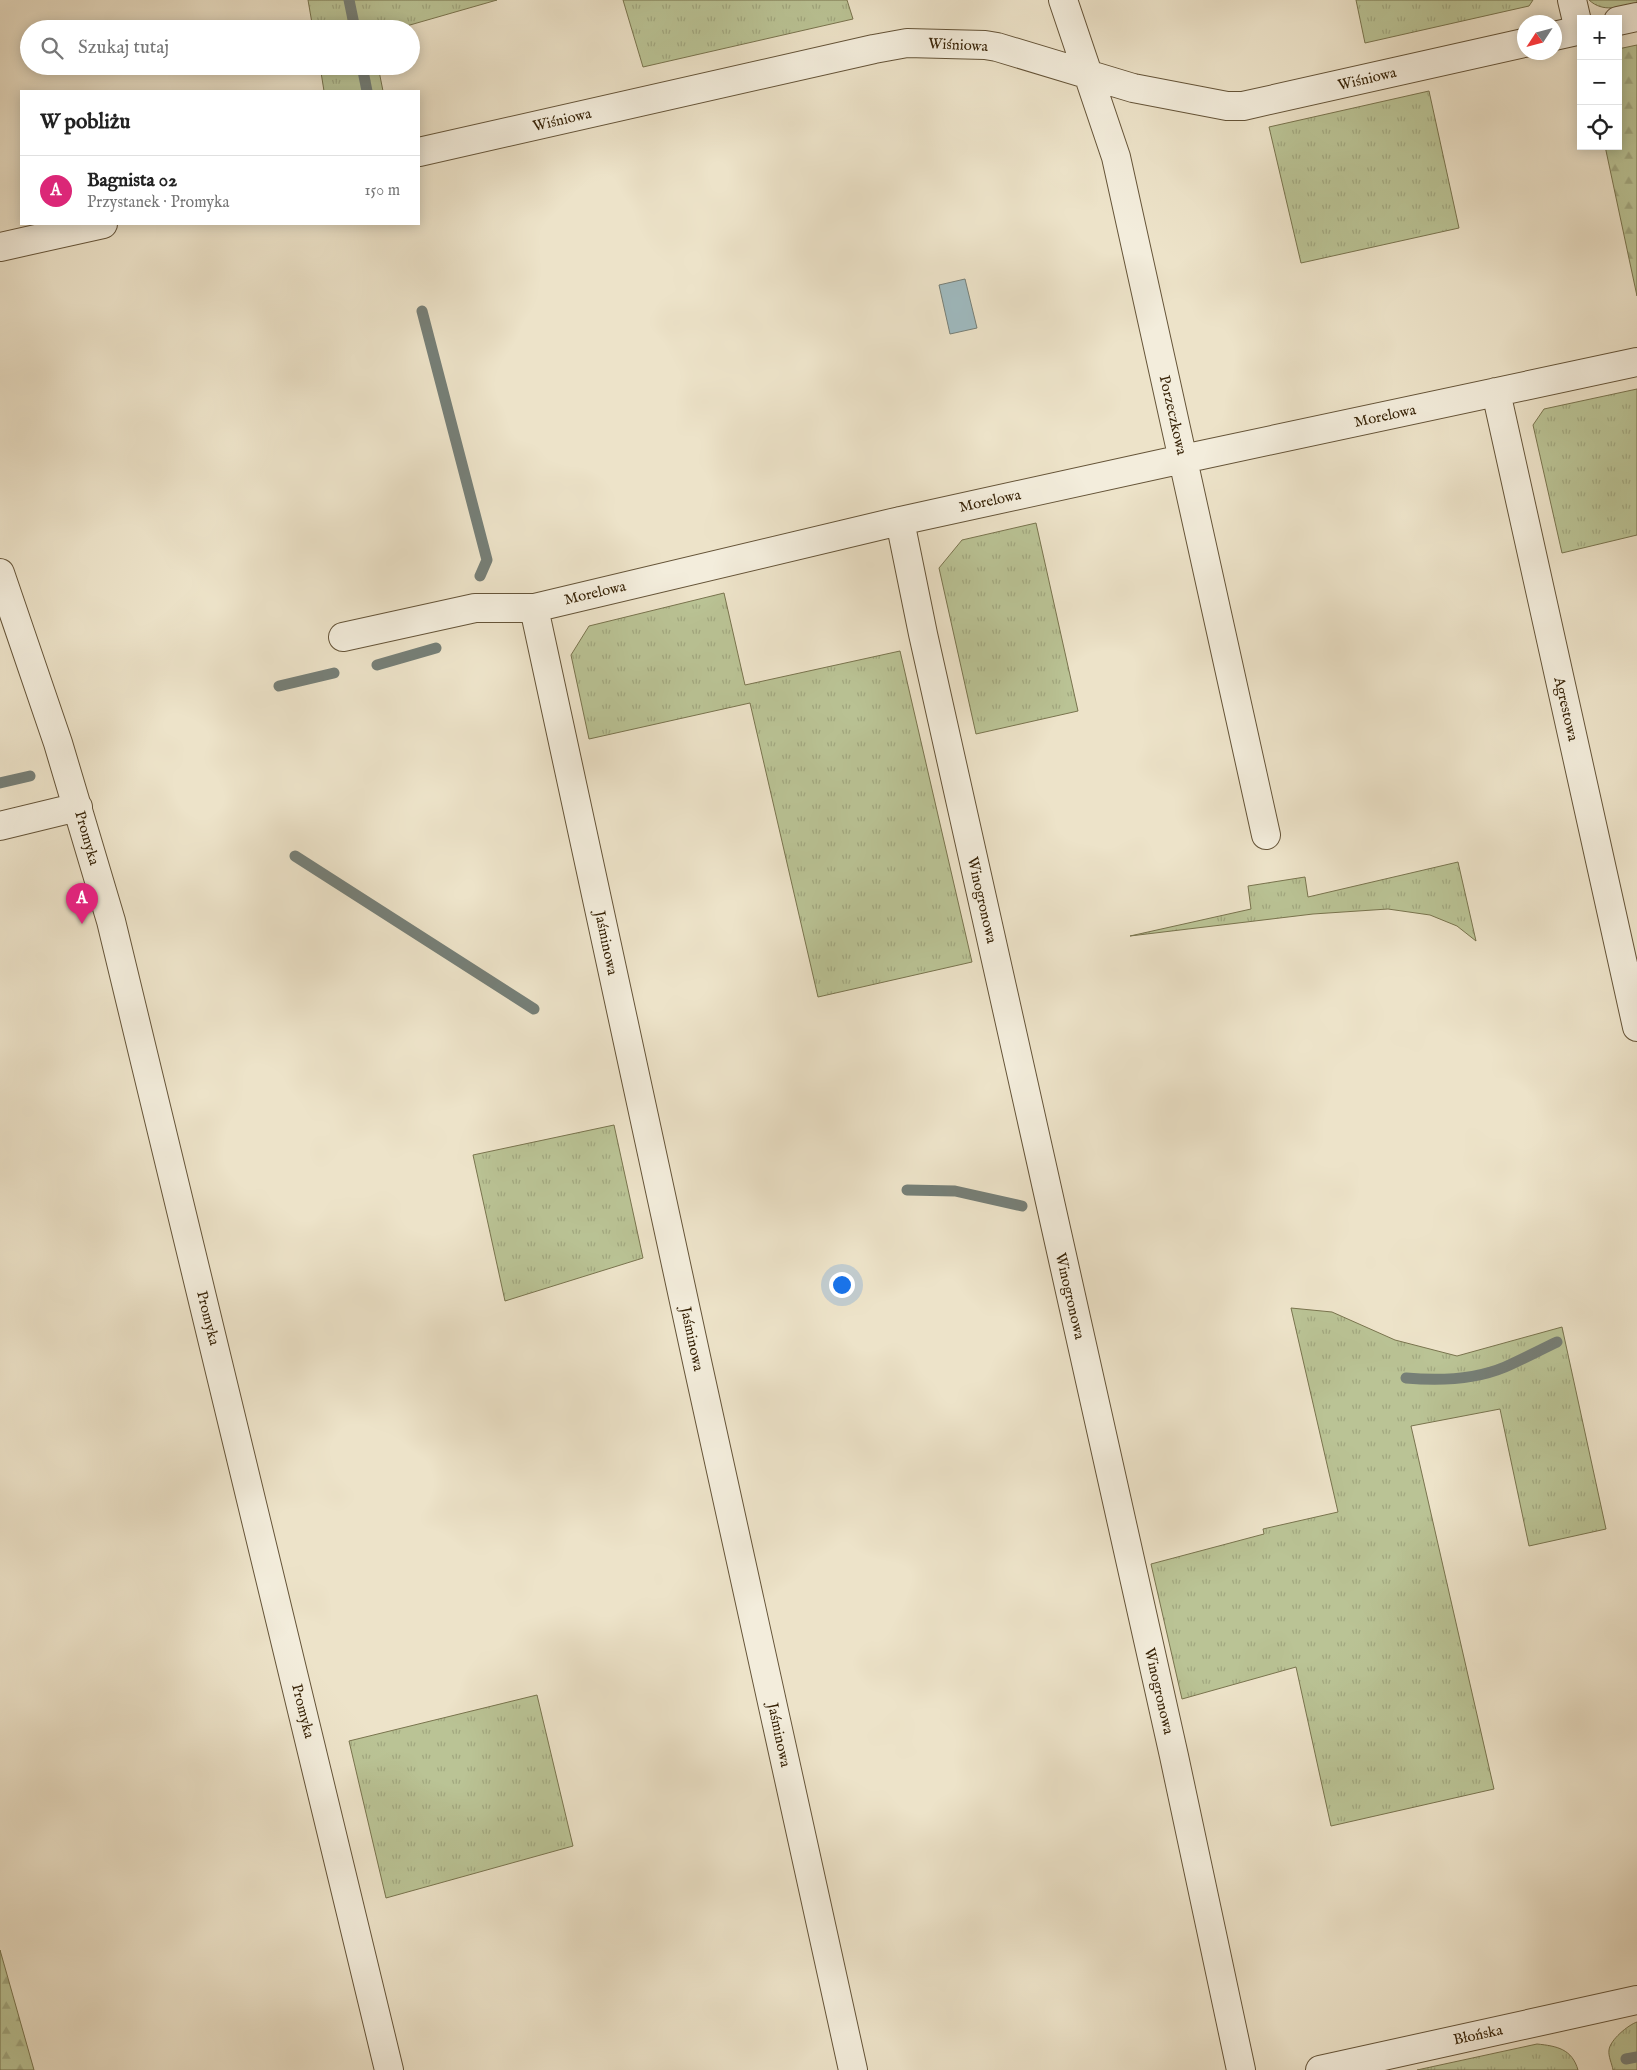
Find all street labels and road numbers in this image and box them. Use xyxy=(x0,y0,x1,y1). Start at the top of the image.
street label: Wiśniowa xyxy=(928,34,989,56)
street label: Wiśniowa xyxy=(1336,63,1399,95)
street label: Wiśniowa xyxy=(531,104,594,136)
street label: Porzeczkowa xyxy=(1155,373,1192,457)
street label: Morelowa xyxy=(1352,400,1418,432)
street label: Morelowa xyxy=(957,485,1023,517)
street label: Morelowa xyxy=(562,577,628,609)
street label: Agrestowa xyxy=(1549,674,1583,743)
street label: Promyka xyxy=(70,809,104,868)
street label: Winogronowa xyxy=(963,855,1001,946)
street label: Jaśminowa xyxy=(589,907,622,977)
street label: Winogronowa xyxy=(1051,1251,1089,1342)
street label: Promyka xyxy=(192,1289,224,1348)
street label: Jaśminowa xyxy=(675,1303,708,1373)
street label: Winogronowa xyxy=(1140,1646,1178,1737)
street label: Promyka xyxy=(287,1682,319,1741)
street label: Jaśminowa xyxy=(762,1699,795,1769)
street label: Błońska xyxy=(1452,2020,1505,2049)

